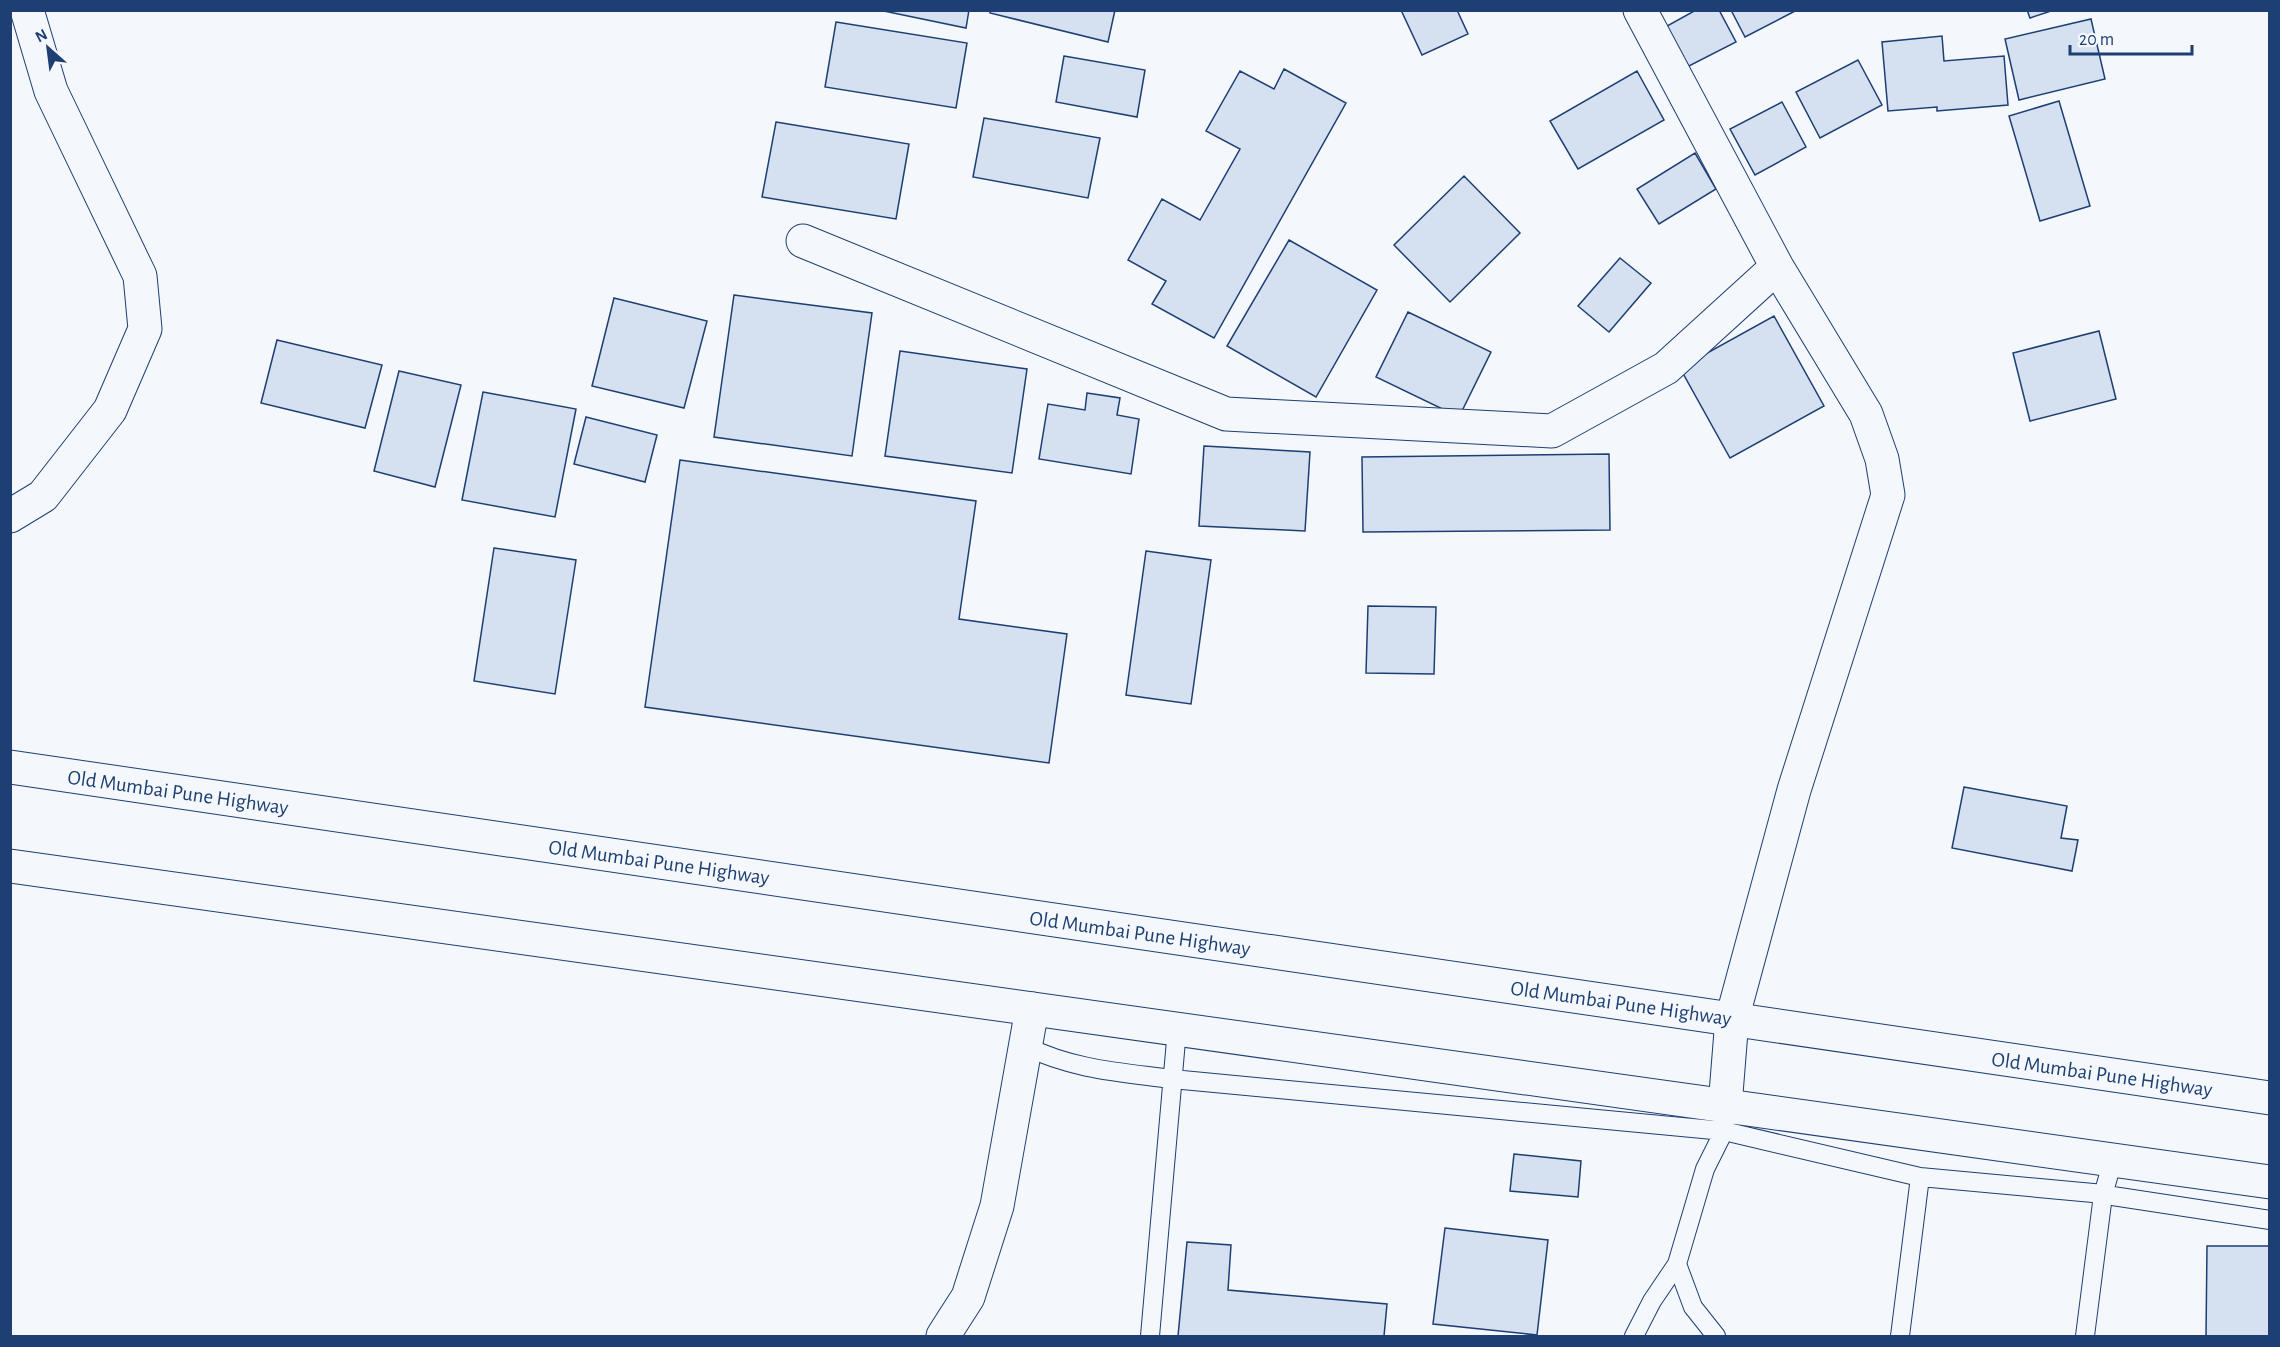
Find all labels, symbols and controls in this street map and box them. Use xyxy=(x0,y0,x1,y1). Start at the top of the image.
north arrow xyxy=(18,18,78,78)
scale bar xyxy=(2070,18,2192,56)
text: N xyxy=(33,26,50,45)
text: 20 m xyxy=(2079,31,2114,49)
street label: Old Mumbai Pune Highway xyxy=(66,767,290,818)
street label: Old Mumbai Pune Highway xyxy=(547,837,771,888)
street label: Old Mumbai Pune Highway xyxy=(1028,908,1252,959)
street label: Old Mumbai Pune Highway xyxy=(1509,978,1733,1029)
street label: Old Mumbai Pune Highway xyxy=(1990,1049,2214,1100)

